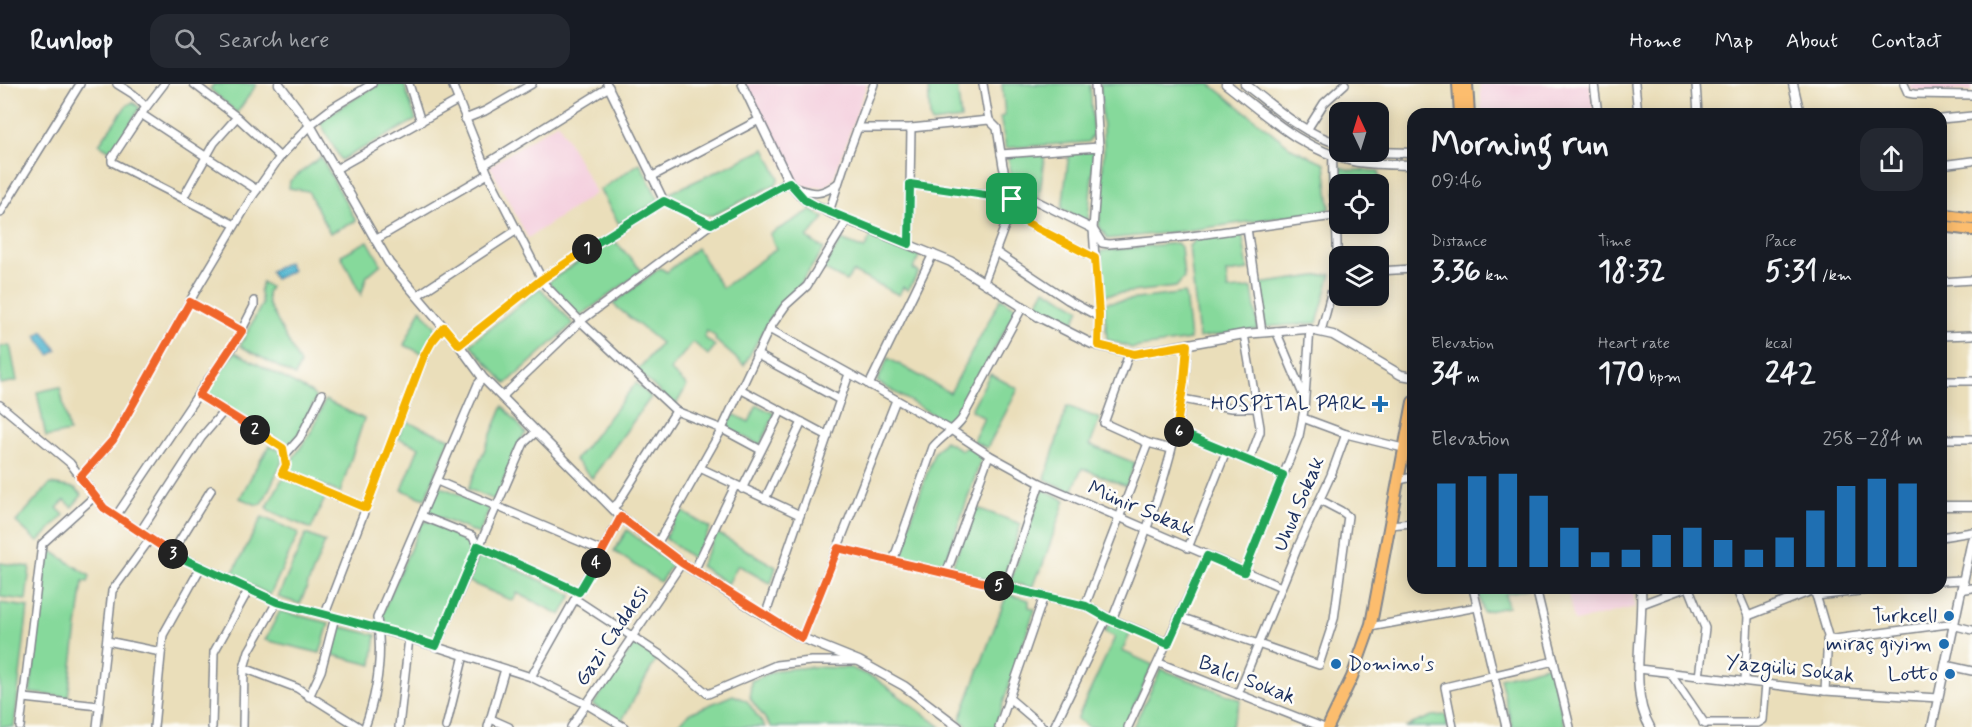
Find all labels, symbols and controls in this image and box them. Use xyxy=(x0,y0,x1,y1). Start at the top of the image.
search box xyxy=(150,14,570,68)
text: Runloop xyxy=(30,23,114,60)
icon: search xyxy=(171,25,204,58)
text: Search here xyxy=(219,27,329,55)
text: Home xyxy=(1630,27,1682,55)
text: Map xyxy=(1715,27,1753,55)
text: About xyxy=(1786,27,1838,55)
text: Contact xyxy=(1871,27,1942,55)
north arrow xyxy=(1329,102,1389,162)
map controls xyxy=(1329,102,1389,306)
text: Morning run xyxy=(1431,123,1609,167)
button: share xyxy=(1860,128,1923,191)
text: 09:46 xyxy=(1431,168,1482,195)
pin xyxy=(986,173,1037,224)
button: locate xyxy=(1329,174,1389,234)
icon: arrive xyxy=(995,182,1028,215)
text: Distance xyxy=(1431,231,1487,252)
text: Time xyxy=(1598,231,1632,252)
text: Pace xyxy=(1765,231,1797,252)
pin: 1 xyxy=(572,234,602,264)
text: 1 xyxy=(583,238,591,259)
button: layers xyxy=(1329,246,1389,306)
text: 3.36 xyxy=(1431,252,1481,291)
text: 18:32 xyxy=(1598,252,1665,291)
text: 5:31 xyxy=(1765,252,1817,291)
text: km xyxy=(1481,265,1509,286)
text: /km xyxy=(1817,265,1852,286)
text: Elevation xyxy=(1431,333,1494,354)
text: Heart rate xyxy=(1598,333,1670,354)
text: kcal xyxy=(1765,333,1792,354)
text: 34 xyxy=(1431,354,1463,393)
text: 170 xyxy=(1598,354,1645,393)
text: 242 xyxy=(1765,354,1816,393)
text: m xyxy=(1463,367,1480,388)
text: bpm xyxy=(1645,367,1681,388)
place label: HOSPİTAL PARK xyxy=(1211,390,1366,418)
marker: HOSPİTAL PARK xyxy=(1371,395,1389,413)
pin: 2 xyxy=(240,415,270,445)
pin: 6 xyxy=(1164,417,1194,447)
text: 2 xyxy=(251,419,259,440)
text: 6 xyxy=(1175,421,1183,442)
text: Elevation xyxy=(1431,426,1510,453)
text: 258–284 m xyxy=(1822,426,1923,453)
street label: Uhud Sokak xyxy=(1266,452,1332,556)
street label: Münir Sokak xyxy=(1083,474,1199,544)
pin: 3 xyxy=(158,539,188,569)
text: 3 xyxy=(169,543,177,564)
pin: 4 xyxy=(581,548,611,578)
text: 4 xyxy=(591,552,601,573)
pin: 5 xyxy=(984,571,1014,601)
text: 5 xyxy=(994,575,1004,596)
street label: Gazi Caddesi xyxy=(568,580,656,692)
place label: Turkcell xyxy=(1872,602,1937,630)
marker: Turkcell xyxy=(1942,609,1956,623)
place label: miraç giyim xyxy=(1826,630,1932,658)
marker: miraç giyim xyxy=(1937,637,1951,651)
street label: Yazgülü Sokak xyxy=(1724,648,1856,691)
street label: Balcı Sokak xyxy=(1194,649,1300,711)
place label: Domino's xyxy=(1348,650,1434,678)
marker: Domino's xyxy=(1329,657,1343,671)
place label: Lotto xyxy=(1888,660,1938,688)
marker: Lotto xyxy=(1943,667,1957,681)

